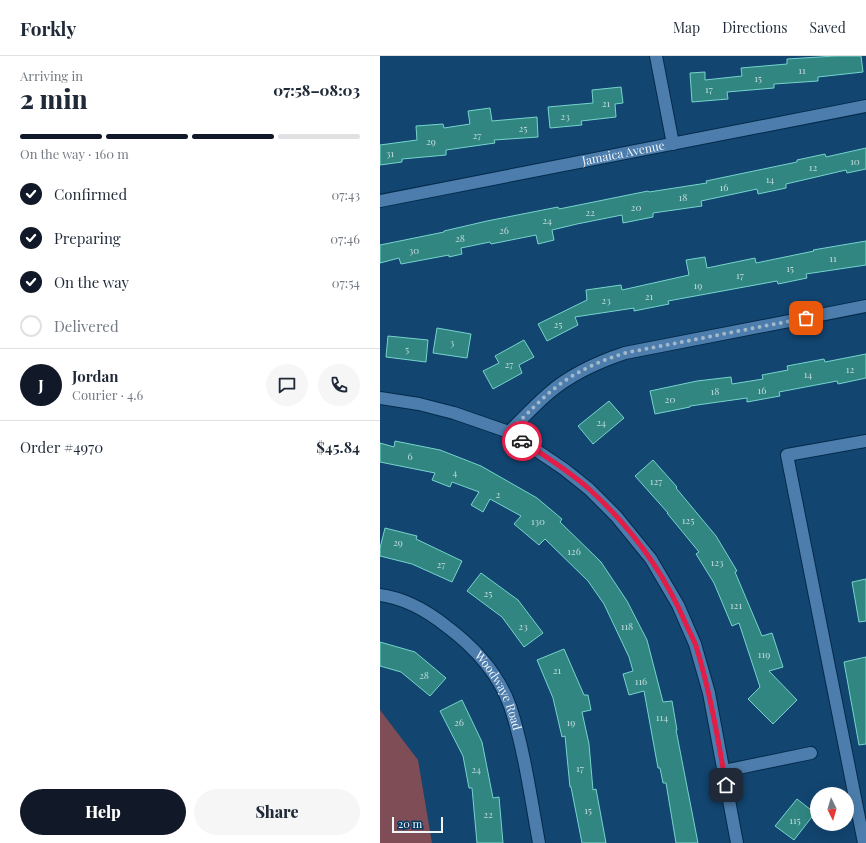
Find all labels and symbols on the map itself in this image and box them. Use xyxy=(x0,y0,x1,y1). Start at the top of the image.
house number: 11 xyxy=(798,63,806,77)
house number: 15 xyxy=(754,71,762,85)
house number: 17 xyxy=(705,82,713,96)
house number: 21 xyxy=(602,96,611,110)
house number: 23 xyxy=(560,109,570,123)
house number: 25 xyxy=(519,121,527,135)
house number: 27 xyxy=(473,128,481,142)
house number: 29 xyxy=(426,134,436,148)
street label: Jamaica Avenue xyxy=(580,137,666,169)
house number: 31 xyxy=(386,146,394,160)
house number: 10 xyxy=(850,154,860,168)
house number: 12 xyxy=(809,160,817,174)
house number: 14 xyxy=(766,172,774,186)
house number: 16 xyxy=(720,180,728,194)
house number: 18 xyxy=(679,190,687,204)
house number: 20 xyxy=(631,200,641,214)
house number: 22 xyxy=(585,205,595,219)
house number: 24 xyxy=(542,213,552,227)
house number: 26 xyxy=(499,223,509,237)
house number: 28 xyxy=(455,231,465,245)
house number: 30 xyxy=(409,243,419,257)
house number: 11 xyxy=(829,251,837,265)
house number: 15 xyxy=(786,261,794,275)
house number: 17 xyxy=(736,268,744,282)
house number: 19 xyxy=(694,278,702,292)
house number: 21 xyxy=(645,289,654,303)
house number: 23 xyxy=(601,293,611,307)
pin xyxy=(789,301,823,335)
house number: 25 xyxy=(554,317,562,331)
house number: 3 xyxy=(450,335,455,349)
house number: 5 xyxy=(405,342,409,356)
house number: 27 xyxy=(505,357,513,371)
house number: 12 xyxy=(846,362,854,376)
house number: 14 xyxy=(804,367,812,381)
house number: 16 xyxy=(758,383,766,397)
house number: 18 xyxy=(711,384,719,398)
house number: 20 xyxy=(665,392,675,406)
house number: 24 xyxy=(596,415,606,429)
courier xyxy=(502,421,542,461)
house number: 6 xyxy=(407,449,413,463)
house number: 4 xyxy=(453,465,458,479)
house number: 127 xyxy=(650,474,662,488)
house number: 2 xyxy=(496,487,501,501)
house number: 125 xyxy=(682,513,694,527)
house number: 130 xyxy=(531,514,545,528)
house number: 29 xyxy=(393,535,403,549)
house number: 126 xyxy=(567,544,581,558)
house number: 123 xyxy=(711,555,724,569)
house number: 27 xyxy=(437,557,445,571)
house number: 25 xyxy=(484,586,492,600)
house number: 121 xyxy=(730,598,742,612)
house number: 23 xyxy=(518,619,528,633)
house number: 118 xyxy=(621,619,633,633)
street label: Woodwaye Road xyxy=(471,647,526,732)
house number: 119 xyxy=(758,647,770,661)
house number: 21 xyxy=(553,663,562,677)
house number: 28 xyxy=(419,668,429,682)
house number: 116 xyxy=(635,674,647,688)
house number: 114 xyxy=(656,710,668,724)
house number: 26 xyxy=(454,715,464,729)
house number: 19 xyxy=(567,715,575,729)
house number: 17 xyxy=(576,761,584,775)
house number: 24 xyxy=(471,762,481,776)
pin xyxy=(709,768,743,802)
north arrow xyxy=(810,787,854,831)
house number: 15 xyxy=(584,803,592,817)
house number: 22 xyxy=(483,807,493,821)
house number: 115 xyxy=(789,813,801,827)
scale bar xyxy=(392,815,443,834)

